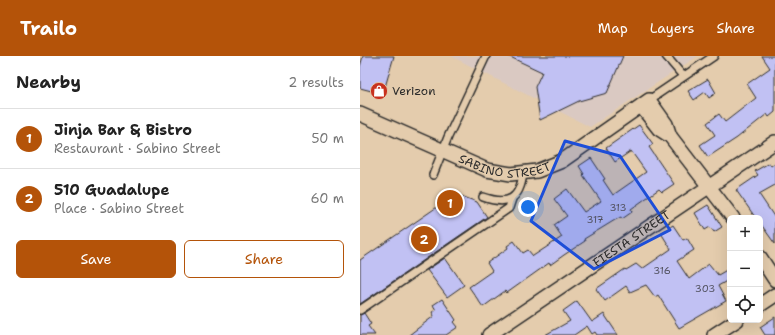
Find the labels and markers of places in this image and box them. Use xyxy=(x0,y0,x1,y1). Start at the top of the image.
shop icon: Verizon xyxy=(369,81,389,101)
place label: Verizon xyxy=(392,83,436,99)
pin: 1 xyxy=(437,188,463,218)
pin: 2 xyxy=(411,224,437,254)

